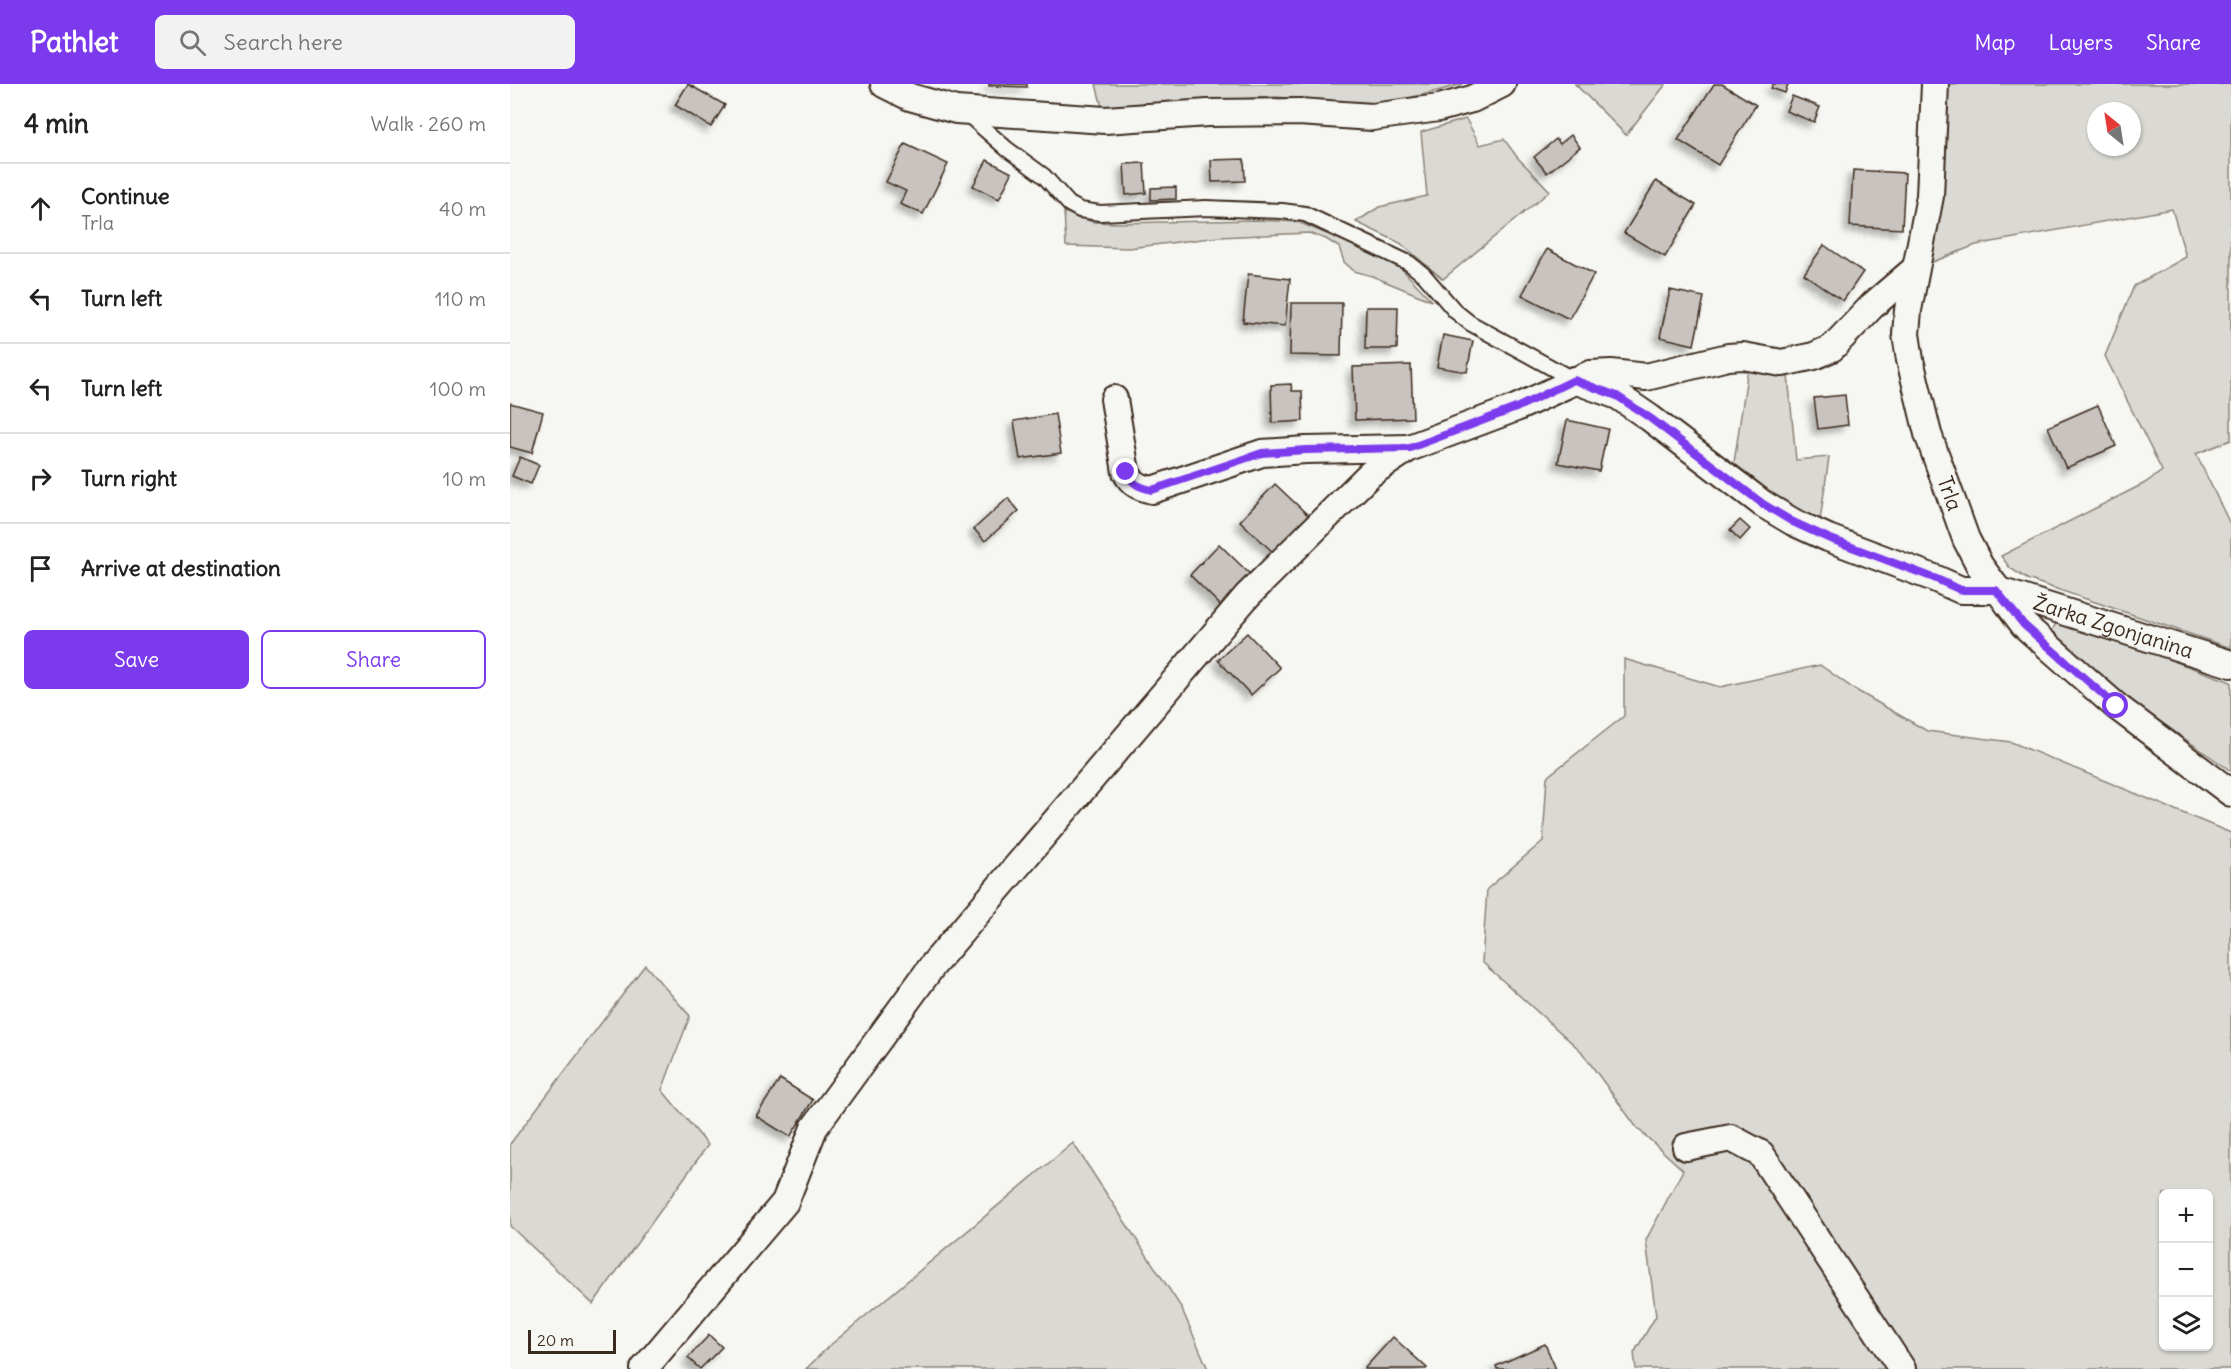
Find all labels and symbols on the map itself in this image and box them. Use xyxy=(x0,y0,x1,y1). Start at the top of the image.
north arrow xyxy=(2087,102,2141,156)
route end xyxy=(1112,458,1138,484)
street label: Trla xyxy=(1931,472,1969,514)
street label: Žarka Zgonjanina xyxy=(2030,589,2197,664)
route start xyxy=(2102,692,2128,718)
scale bar xyxy=(528,1327,616,1354)

